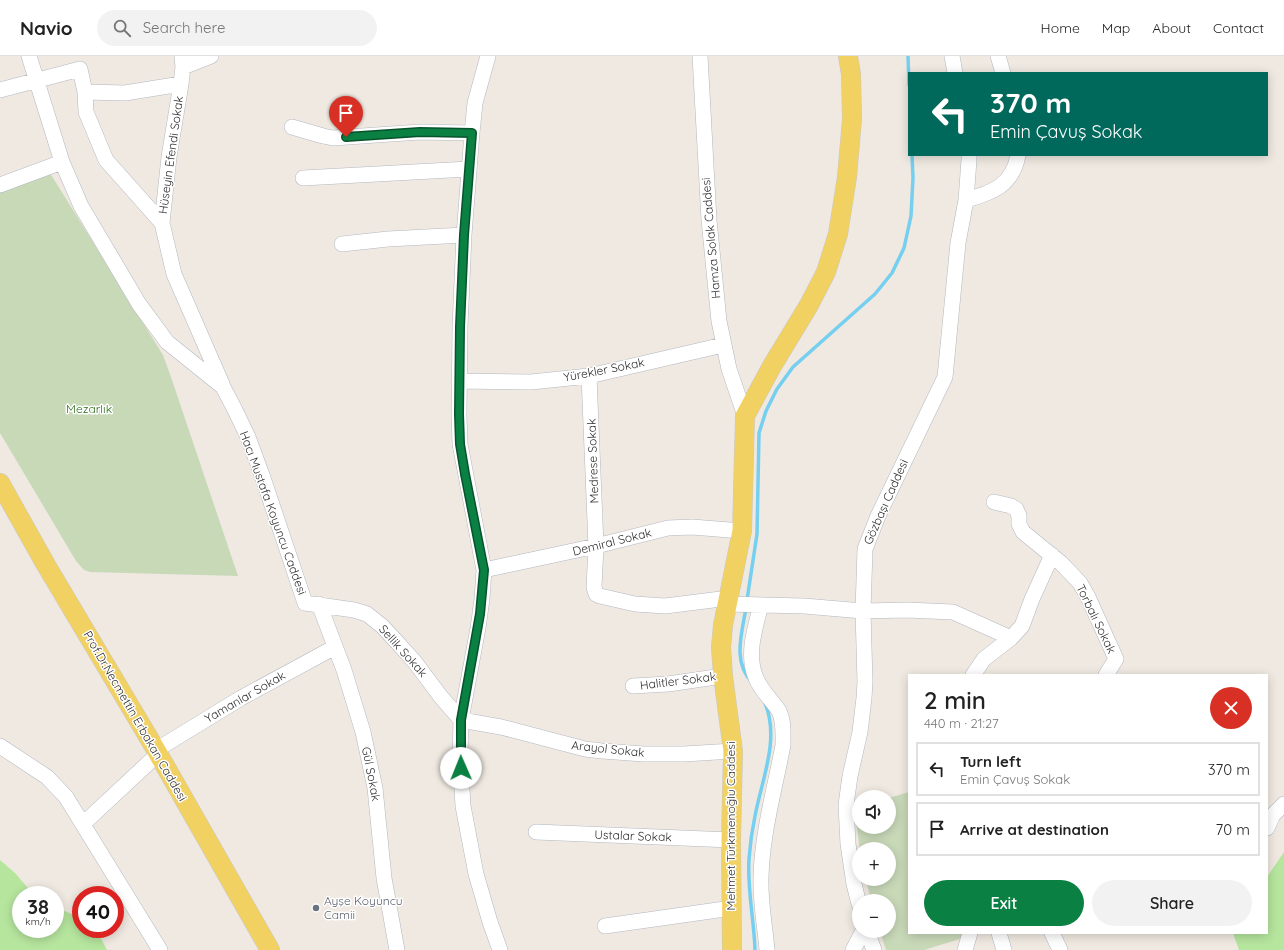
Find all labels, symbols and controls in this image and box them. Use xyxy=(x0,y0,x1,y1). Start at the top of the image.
search box xyxy=(97,10,377,46)
text: Navio xyxy=(20,16,73,40)
icon: search xyxy=(111,17,133,39)
text: Search here xyxy=(143,18,226,37)
text: Home xyxy=(1041,19,1080,37)
text: Map xyxy=(1102,19,1130,37)
text: About xyxy=(1152,19,1191,37)
text: Contact xyxy=(1213,19,1264,37)
text: 370 m xyxy=(990,85,1071,120)
icon: left xyxy=(924,88,976,140)
street label: Hüseyin Efendi Sokak xyxy=(155,95,186,215)
pin xyxy=(329,96,363,137)
icon: arrive xyxy=(335,102,357,124)
text: Emin Çavuş Sokak xyxy=(990,120,1142,143)
street label: Hamza Solak Caddesi xyxy=(698,177,723,299)
street label: Yürekler Sokak xyxy=(562,354,646,385)
park label: Mezarlık xyxy=(66,401,112,416)
street label: Medrese Sokak xyxy=(584,418,601,504)
street label: Hacı Mustafa Koyuncu Caddesi xyxy=(237,429,310,597)
street label: Gözbaşı Caddesi xyxy=(860,457,911,547)
street label: Demiral Sokak xyxy=(571,524,653,559)
street label: Torbalı Sokak xyxy=(1073,582,1120,656)
street label: Sellik Sokak xyxy=(376,621,431,680)
street label: Prof.Dr.Necmettin Erbakan Caddesi xyxy=(80,628,190,804)
street label: Yamanlar Sokak xyxy=(202,667,288,726)
street label: Halitler Sokak xyxy=(639,668,717,693)
text: 2 min xyxy=(924,685,986,715)
button: close xyxy=(1210,687,1252,729)
text: 440 m · 21:27 xyxy=(924,715,999,731)
street label: Arayol Sokak xyxy=(571,737,645,760)
street label: Mehmet Türkmenoğlu Caddesi xyxy=(723,741,738,911)
street label: Gül Sokak xyxy=(359,745,384,802)
position arrow xyxy=(440,747,482,789)
text: Turn left xyxy=(960,752,1022,771)
icon: left xyxy=(926,758,948,780)
text: 370 m xyxy=(1208,760,1250,779)
text: Emin Çavuş Sokak xyxy=(960,771,1070,787)
map controls xyxy=(852,790,896,938)
button: sound xyxy=(852,790,896,834)
icon: arrive xyxy=(926,818,948,840)
text: Arrive at destination xyxy=(960,820,1109,839)
text: 70 m xyxy=(1216,820,1250,839)
street label: Ustalar Sokak xyxy=(594,827,672,844)
button: + xyxy=(852,842,896,886)
button: Exit xyxy=(924,880,1084,926)
button: Share xyxy=(1092,880,1252,926)
speed limit sign: 40 xyxy=(72,886,124,938)
place label: Ayşe Koyuncu Camii xyxy=(324,893,403,922)
text: 38 xyxy=(27,894,49,919)
button: − xyxy=(852,894,896,938)
marker: Ayşe Koyuncu Camii xyxy=(311,903,321,913)
text: km/h xyxy=(25,915,51,928)

